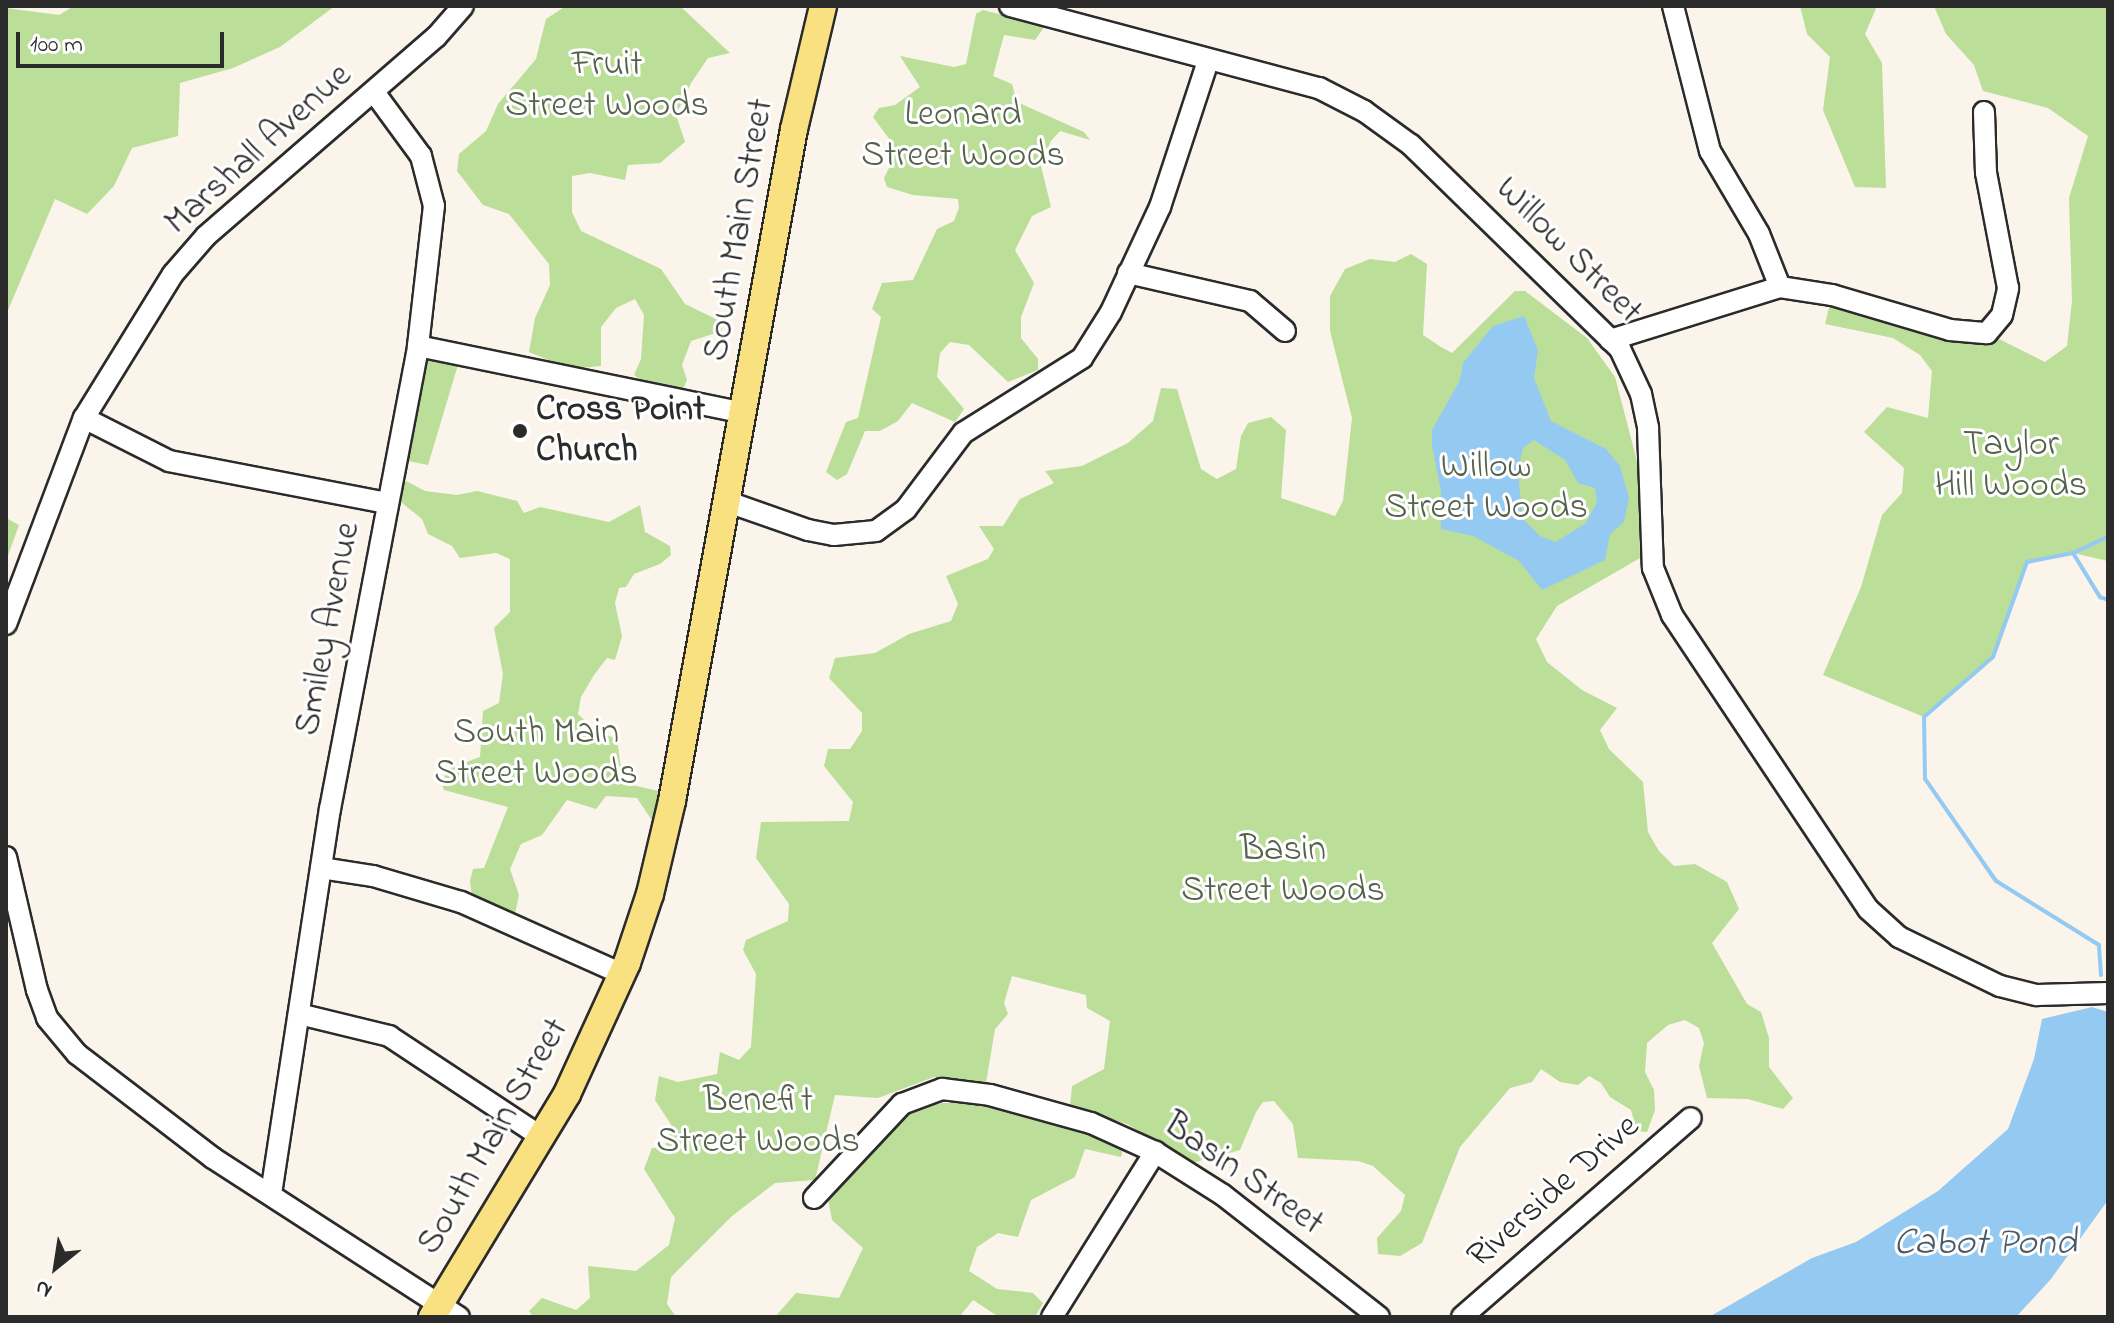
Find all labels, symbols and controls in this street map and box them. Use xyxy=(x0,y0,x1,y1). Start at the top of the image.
scale bar xyxy=(20,16,228,66)
text: 100 m xyxy=(30,28,83,63)
park label: Fruit Street Woods xyxy=(505,43,709,128)
street label: Marshall Avenue xyxy=(157,55,361,245)
park label: Leonard Street Woods xyxy=(861,93,1065,178)
street label: South Main Street xyxy=(696,95,784,365)
street label: Willow Street xyxy=(1485,168,1651,334)
place label: Cross Point Church xyxy=(536,388,705,473)
marker: Cross Point Church xyxy=(511,422,529,440)
park label: Taylor Hill Woods xyxy=(1935,423,2087,508)
park label: Willow Street Woods xyxy=(1384,445,1588,530)
street label: Smiley Avenue xyxy=(287,519,371,739)
park label: South Main Street Woods xyxy=(434,711,638,796)
park label: Basin Street Woods xyxy=(1181,828,1385,913)
street label: South Main Street xyxy=(409,1011,579,1263)
park label: Benefit Street Woods xyxy=(656,1079,860,1164)
street label: Basin Street xyxy=(1154,1104,1332,1246)
street label: Riverside Drive xyxy=(1459,1106,1649,1278)
water label: Cabot Pond xyxy=(1893,1222,2077,1268)
north arrow xyxy=(16,1227,96,1307)
text: N xyxy=(30,1270,58,1305)

